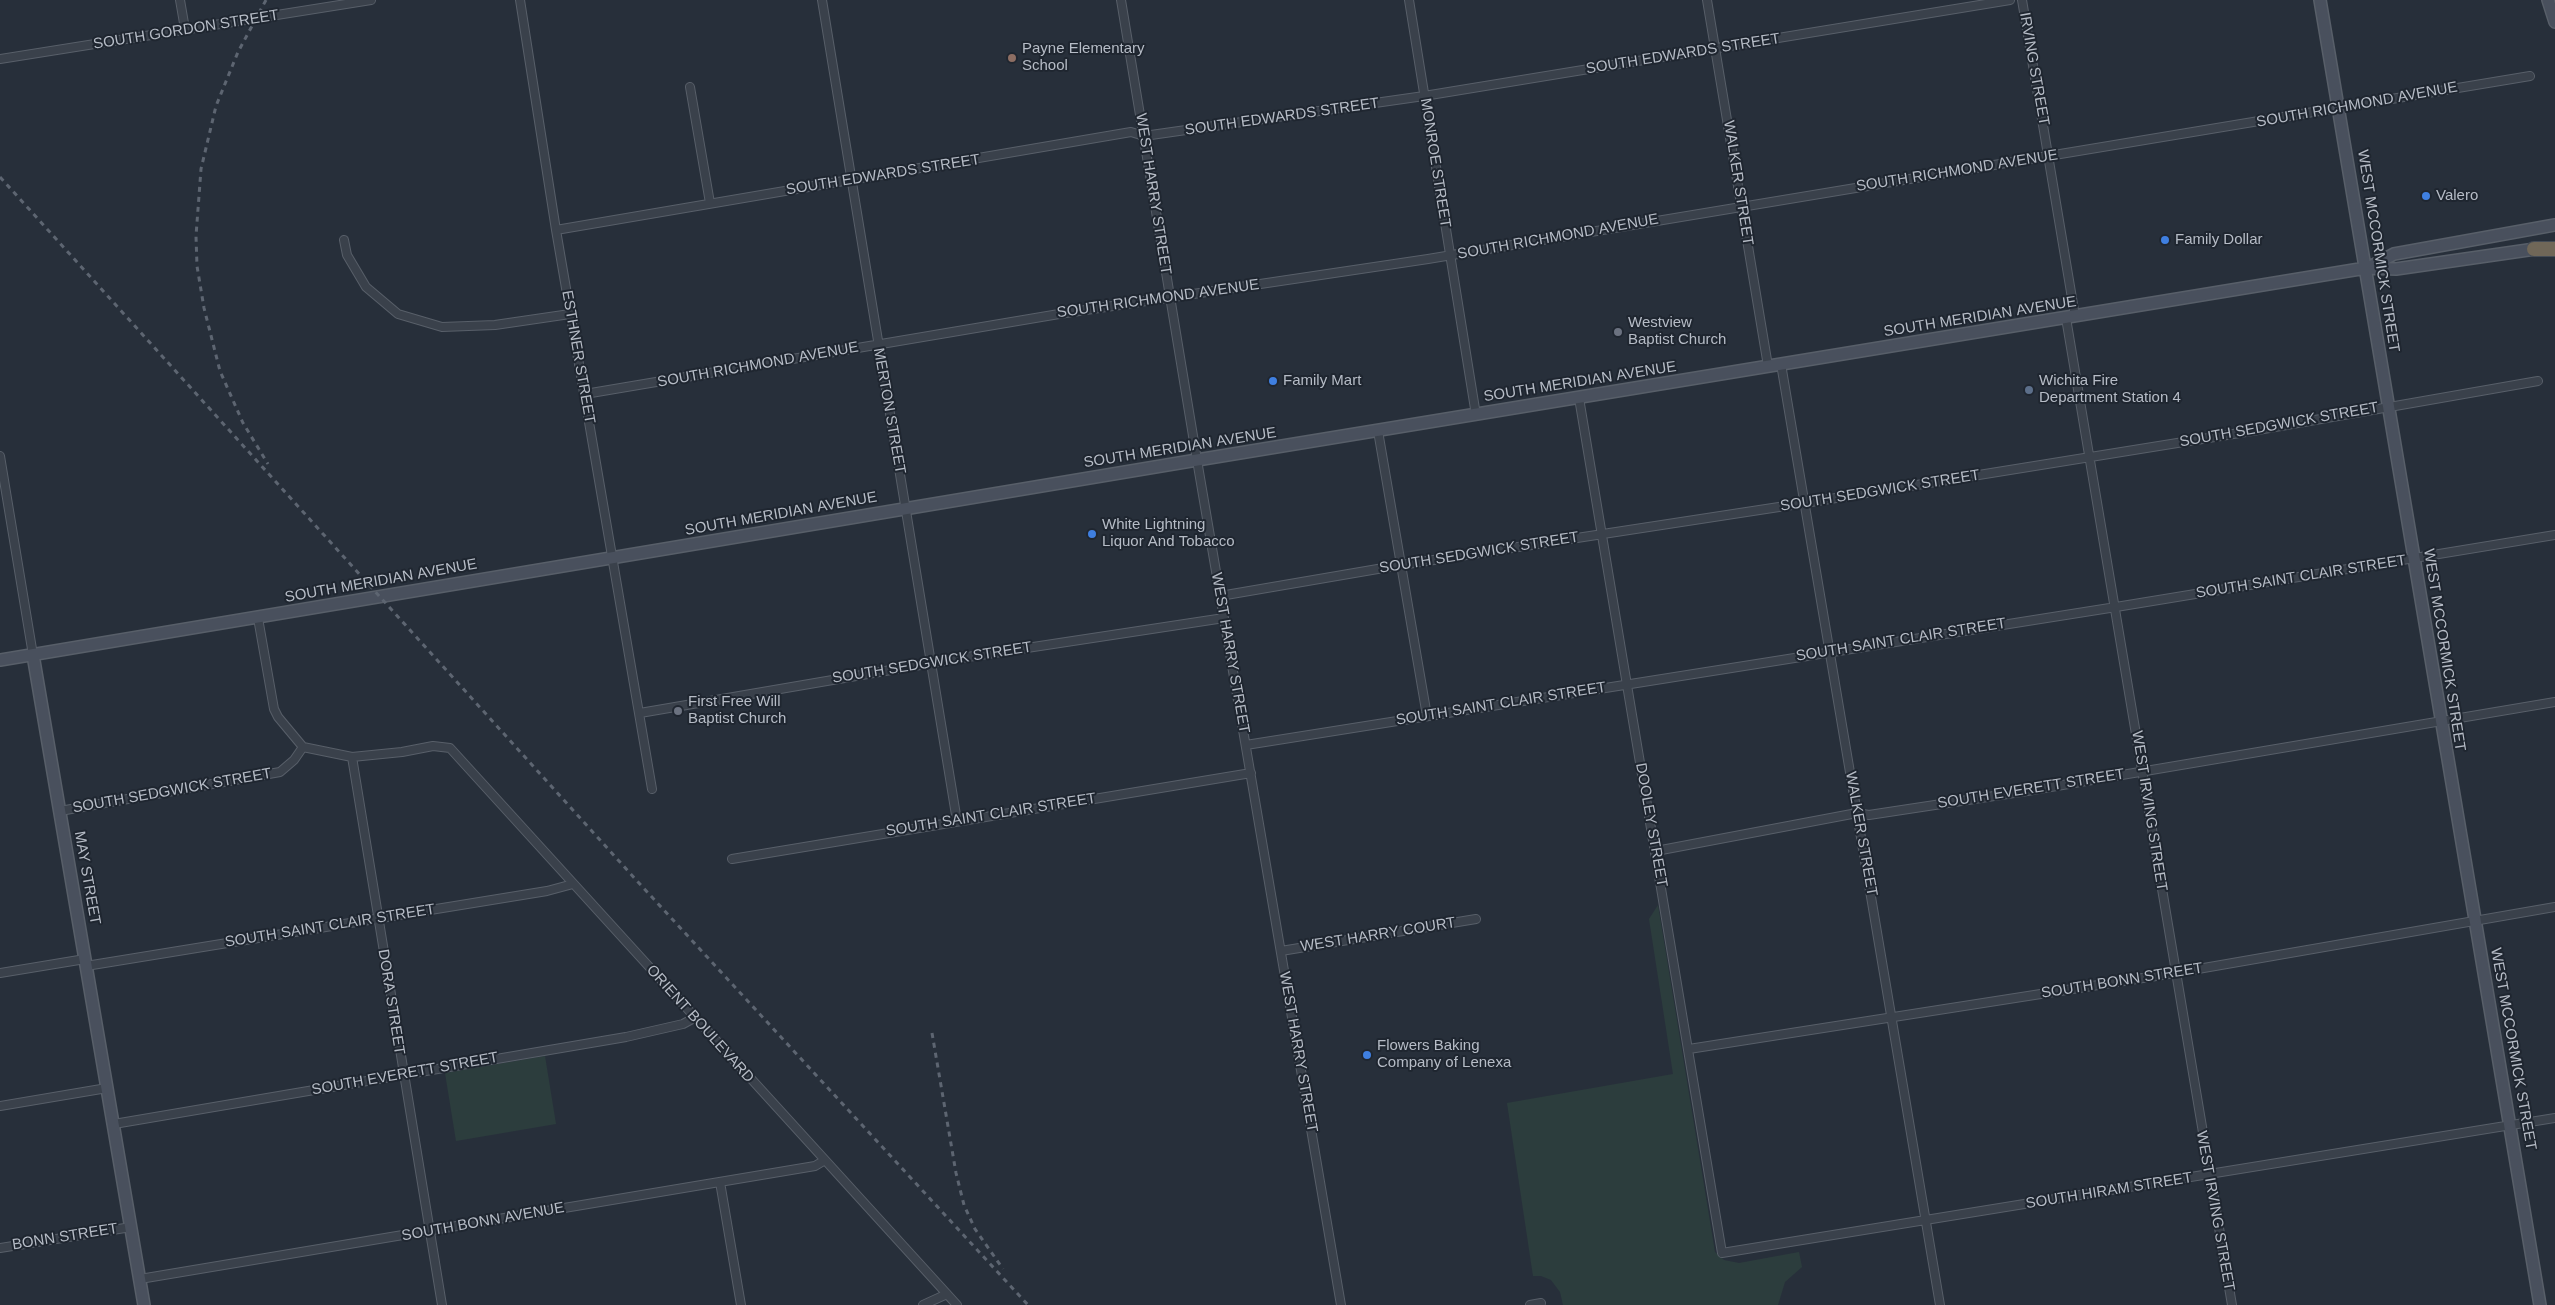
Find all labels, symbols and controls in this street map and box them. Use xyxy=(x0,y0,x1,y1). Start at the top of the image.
street label: SOUTH GORDON STREET xyxy=(92,6,280,54)
street label: IRVING STREET xyxy=(2015,11,2053,127)
street label: SOUTH EDWARDS STREET xyxy=(1585,30,1781,78)
place label: Payne Elementary School xyxy=(1022,40,1145,75)
marker: Payne Elementary School xyxy=(1006,52,1018,64)
street label: SOUTH RICHMOND AVENUE xyxy=(2255,78,2459,132)
street label: SOUTH EDWARDS STREET xyxy=(1184,94,1380,140)
street label: MONROE STREET xyxy=(1416,97,1454,229)
street label: WEST HARRY STREET xyxy=(1131,112,1175,276)
street label: WALKER STREET xyxy=(1719,119,1757,247)
street label: SOUTH RICHMOND AVENUE xyxy=(1855,146,2059,196)
street label: WEST MCCORMICK STREET xyxy=(2353,148,2403,354)
street label: SOUTH EDWARDS STREET xyxy=(785,151,981,199)
place label: Valero xyxy=(2436,187,2478,205)
marker: Valero xyxy=(2420,190,2432,202)
street label: SOUTH RICHMOND AVENUE xyxy=(1456,210,1660,264)
place label: Family Dollar xyxy=(2175,231,2263,249)
marker: Family Dollar xyxy=(2159,234,2171,246)
street label: SOUTH RICHMOND AVENUE xyxy=(1056,276,1260,322)
street label: ESTHNER STREET xyxy=(557,289,599,425)
street label: SOUTH MERIDIAN AVENUE xyxy=(1882,293,2078,341)
place label: Westview Baptist Church xyxy=(1628,314,1726,349)
marker: Westview Baptist Church xyxy=(1612,326,1624,338)
street label: SOUTH RICHMOND AVENUE xyxy=(656,338,860,392)
street label: MERTON STREET xyxy=(869,347,909,475)
street label: SOUTH MERIDIAN AVENUE xyxy=(1482,358,1678,406)
place label: Family Mart xyxy=(1283,372,1361,390)
place label: Wichita Fire Department Station 4 xyxy=(2039,372,2181,407)
marker: Family Mart xyxy=(1267,375,1279,387)
marker: Wichita Fire Department Station 4 xyxy=(2023,384,2035,396)
street label: SOUTH SEDGWICK STREET xyxy=(2178,399,2380,451)
street label: SOUTH MERIDIAN AVENUE xyxy=(1082,424,1278,472)
street label: SOUTH SEDGWICK STREET xyxy=(1779,466,1981,516)
street label: SOUTH MERIDIAN AVENUE xyxy=(684,488,878,540)
place label: White Lightning Liquor And Tobacco xyxy=(1102,516,1235,551)
marker: White Lightning Liquor And Tobacco xyxy=(1086,528,1098,540)
street label: SOUTH SEDGWICK STREET xyxy=(1378,528,1580,578)
street label: WEST MCCORMICK STREET xyxy=(2419,547,2469,753)
street label: SOUTH SAINT CLAIR STREET xyxy=(2195,551,2407,603)
street label: SOUTH MERIDIAN AVENUE xyxy=(284,555,478,607)
street label: WEST HARRY STREET xyxy=(1207,571,1253,735)
street label: SOUTH SAINT CLAIR STREET xyxy=(1795,614,2007,666)
street label: SOUTH SEDGWICK STREET xyxy=(831,638,1033,688)
street label: SOUTH SAINT CLAIR STREET xyxy=(1395,678,1607,730)
place label: First Free Will Baptist Church xyxy=(688,693,786,728)
marker: First Free Will Baptist Church xyxy=(672,705,684,717)
street label: WEST IRVING STREET xyxy=(2127,729,2171,893)
street label: DOOLEY STREET xyxy=(1631,761,1671,889)
street label: SOUTH SEDGWICK STREET xyxy=(71,765,273,817)
street label: SOUTH EVERETT STREET xyxy=(1936,765,2126,813)
street label: WALKER STREET xyxy=(1841,770,1881,898)
street label: SOUTH SAINT CLAIR STREET xyxy=(885,789,1097,841)
street label: MAY STREET xyxy=(70,830,104,926)
street label: SOUTH SAINT CLAIR STREET xyxy=(224,900,436,952)
street label: WEST HARRY COURT xyxy=(1299,914,1457,956)
street label: WEST MCCORMICK STREET xyxy=(2486,946,2540,1152)
street label: DORA STREET xyxy=(374,948,408,1056)
street label: SOUTH BONN STREET xyxy=(2040,959,2204,1003)
street label: ORIENT BOULEVARD xyxy=(642,961,758,1087)
street label: WEST HARRY STREET xyxy=(1275,970,1321,1134)
place label: Flowers Baking Company of Lenexa xyxy=(1377,1037,1511,1072)
street label: SOUTH EVERETT STREET xyxy=(310,1049,500,1099)
marker: Flowers Baking Company of Lenexa xyxy=(1361,1049,1373,1061)
street label: WEST IRVING STREET xyxy=(2192,1130,2238,1292)
street label: SOUTH HIRAM STREET xyxy=(2024,1169,2194,1213)
street label: SOUTH BONN AVENUE xyxy=(400,1199,566,1245)
street label: BONN STREET xyxy=(11,1220,119,1254)

